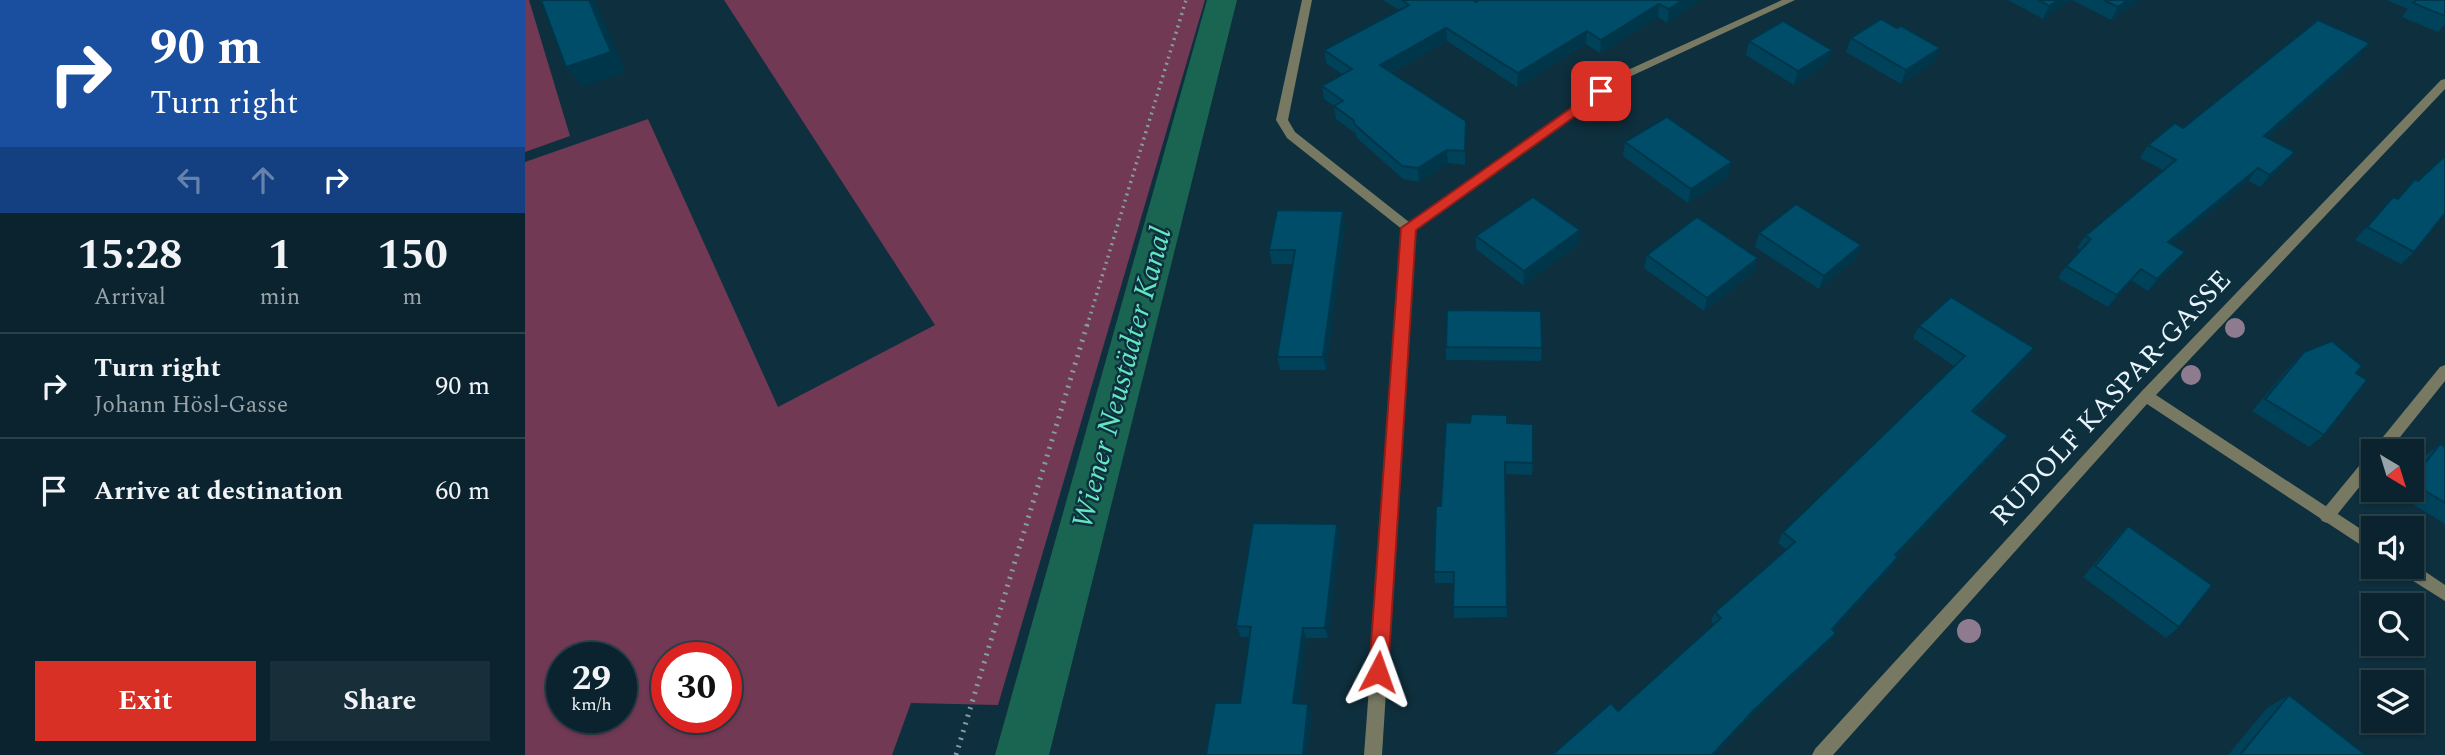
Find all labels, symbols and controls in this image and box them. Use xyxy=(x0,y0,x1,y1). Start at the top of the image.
text: 90 m xyxy=(150,11,261,86)
icon: right xyxy=(35,28,126,119)
pin xyxy=(1571,61,1631,121)
icon: arrive xyxy=(1582,72,1620,110)
text: Turn right xyxy=(150,79,298,128)
icon: left xyxy=(171,161,209,199)
icon: ahead xyxy=(244,161,282,199)
icon: right xyxy=(317,161,355,199)
water label: Wiener Neustädter Kanal xyxy=(1060,222,1184,534)
text: 15:28 xyxy=(77,224,183,287)
text: 1 xyxy=(268,224,292,287)
text: 150 xyxy=(377,224,448,287)
street label: RUDOLF KASPAR-GASSE xyxy=(1980,260,2242,536)
text: Arrival xyxy=(94,280,166,315)
text: min xyxy=(260,280,300,315)
text: m xyxy=(403,280,422,315)
text: Turn right xyxy=(94,348,221,388)
text: 90 m xyxy=(435,366,490,406)
icon: right xyxy=(35,367,73,405)
text: Johann Hösl-Gasse xyxy=(94,388,288,423)
north arrow xyxy=(2361,439,2424,502)
map controls xyxy=(2361,439,2424,733)
text: Arrive at destination xyxy=(94,471,343,511)
text: 60 m xyxy=(435,471,490,511)
icon: arrive xyxy=(35,472,73,510)
button: sound xyxy=(2361,516,2424,579)
button: search xyxy=(2361,593,2424,656)
position arrow xyxy=(1341,635,1415,709)
speed limit sign: 30 xyxy=(651,642,742,733)
text: 29 xyxy=(572,652,611,705)
button: Exit xyxy=(35,661,256,741)
button: Share xyxy=(270,661,490,741)
button: layers xyxy=(2361,670,2424,733)
text: km/h xyxy=(571,691,612,718)

